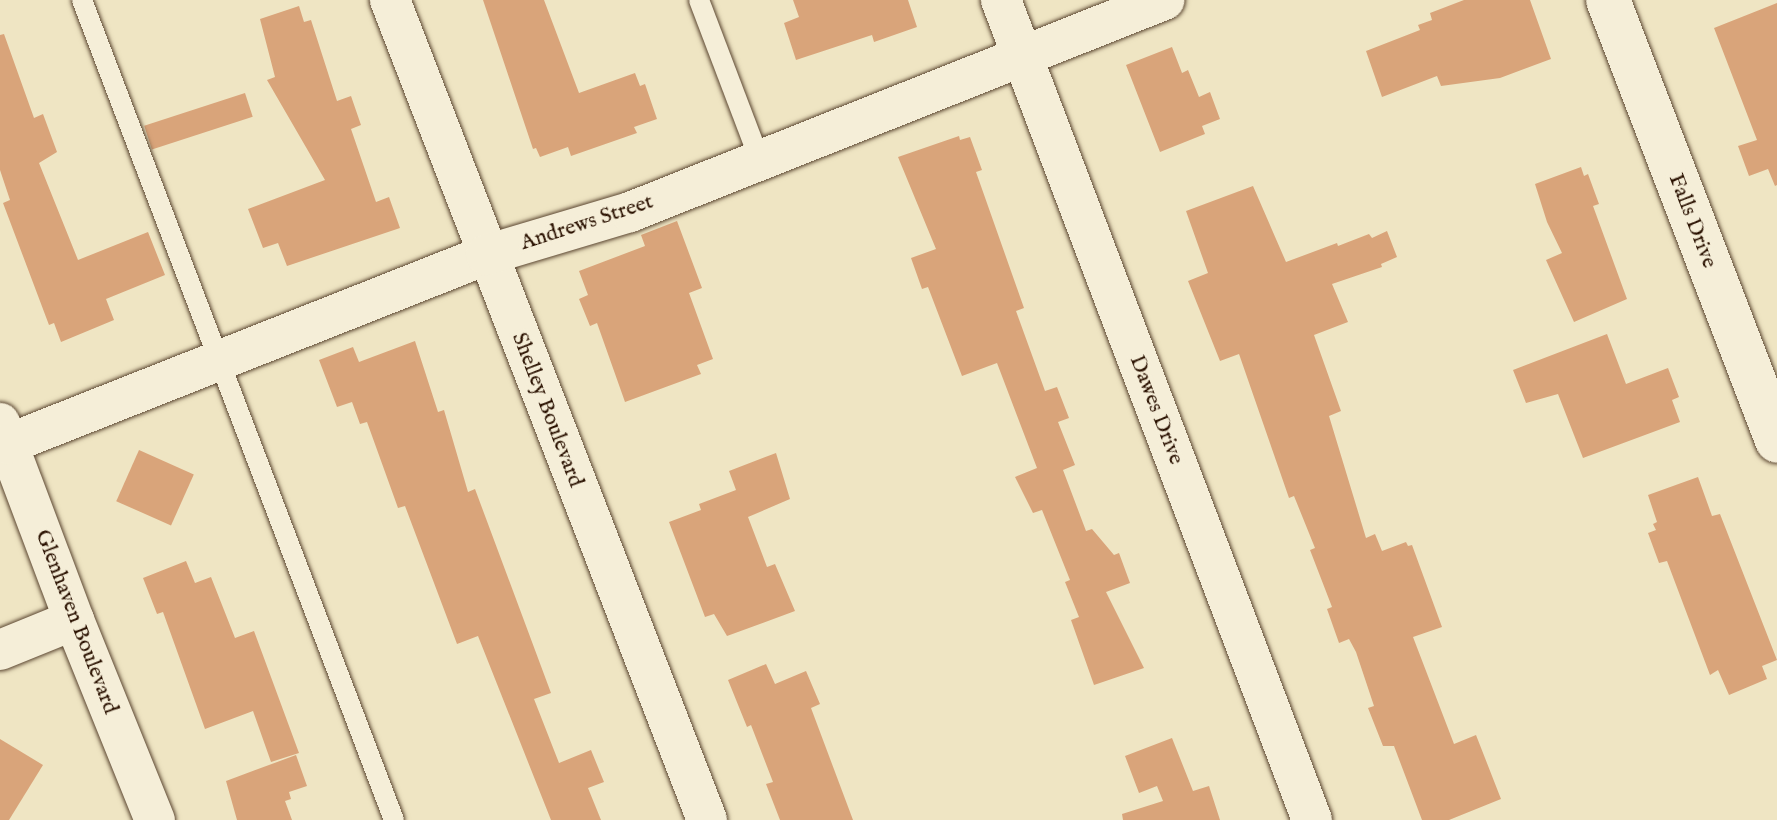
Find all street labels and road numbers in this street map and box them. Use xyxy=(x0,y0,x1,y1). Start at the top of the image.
street label: Falls Drive xyxy=(1662,170,1722,272)
street label: Andrews Street xyxy=(517,189,657,257)
street label: Shelley Boulevard xyxy=(505,329,589,491)
street label: Dawes Drive xyxy=(1123,352,1189,468)
street label: Glenhaven Boulevard xyxy=(29,526,123,718)

